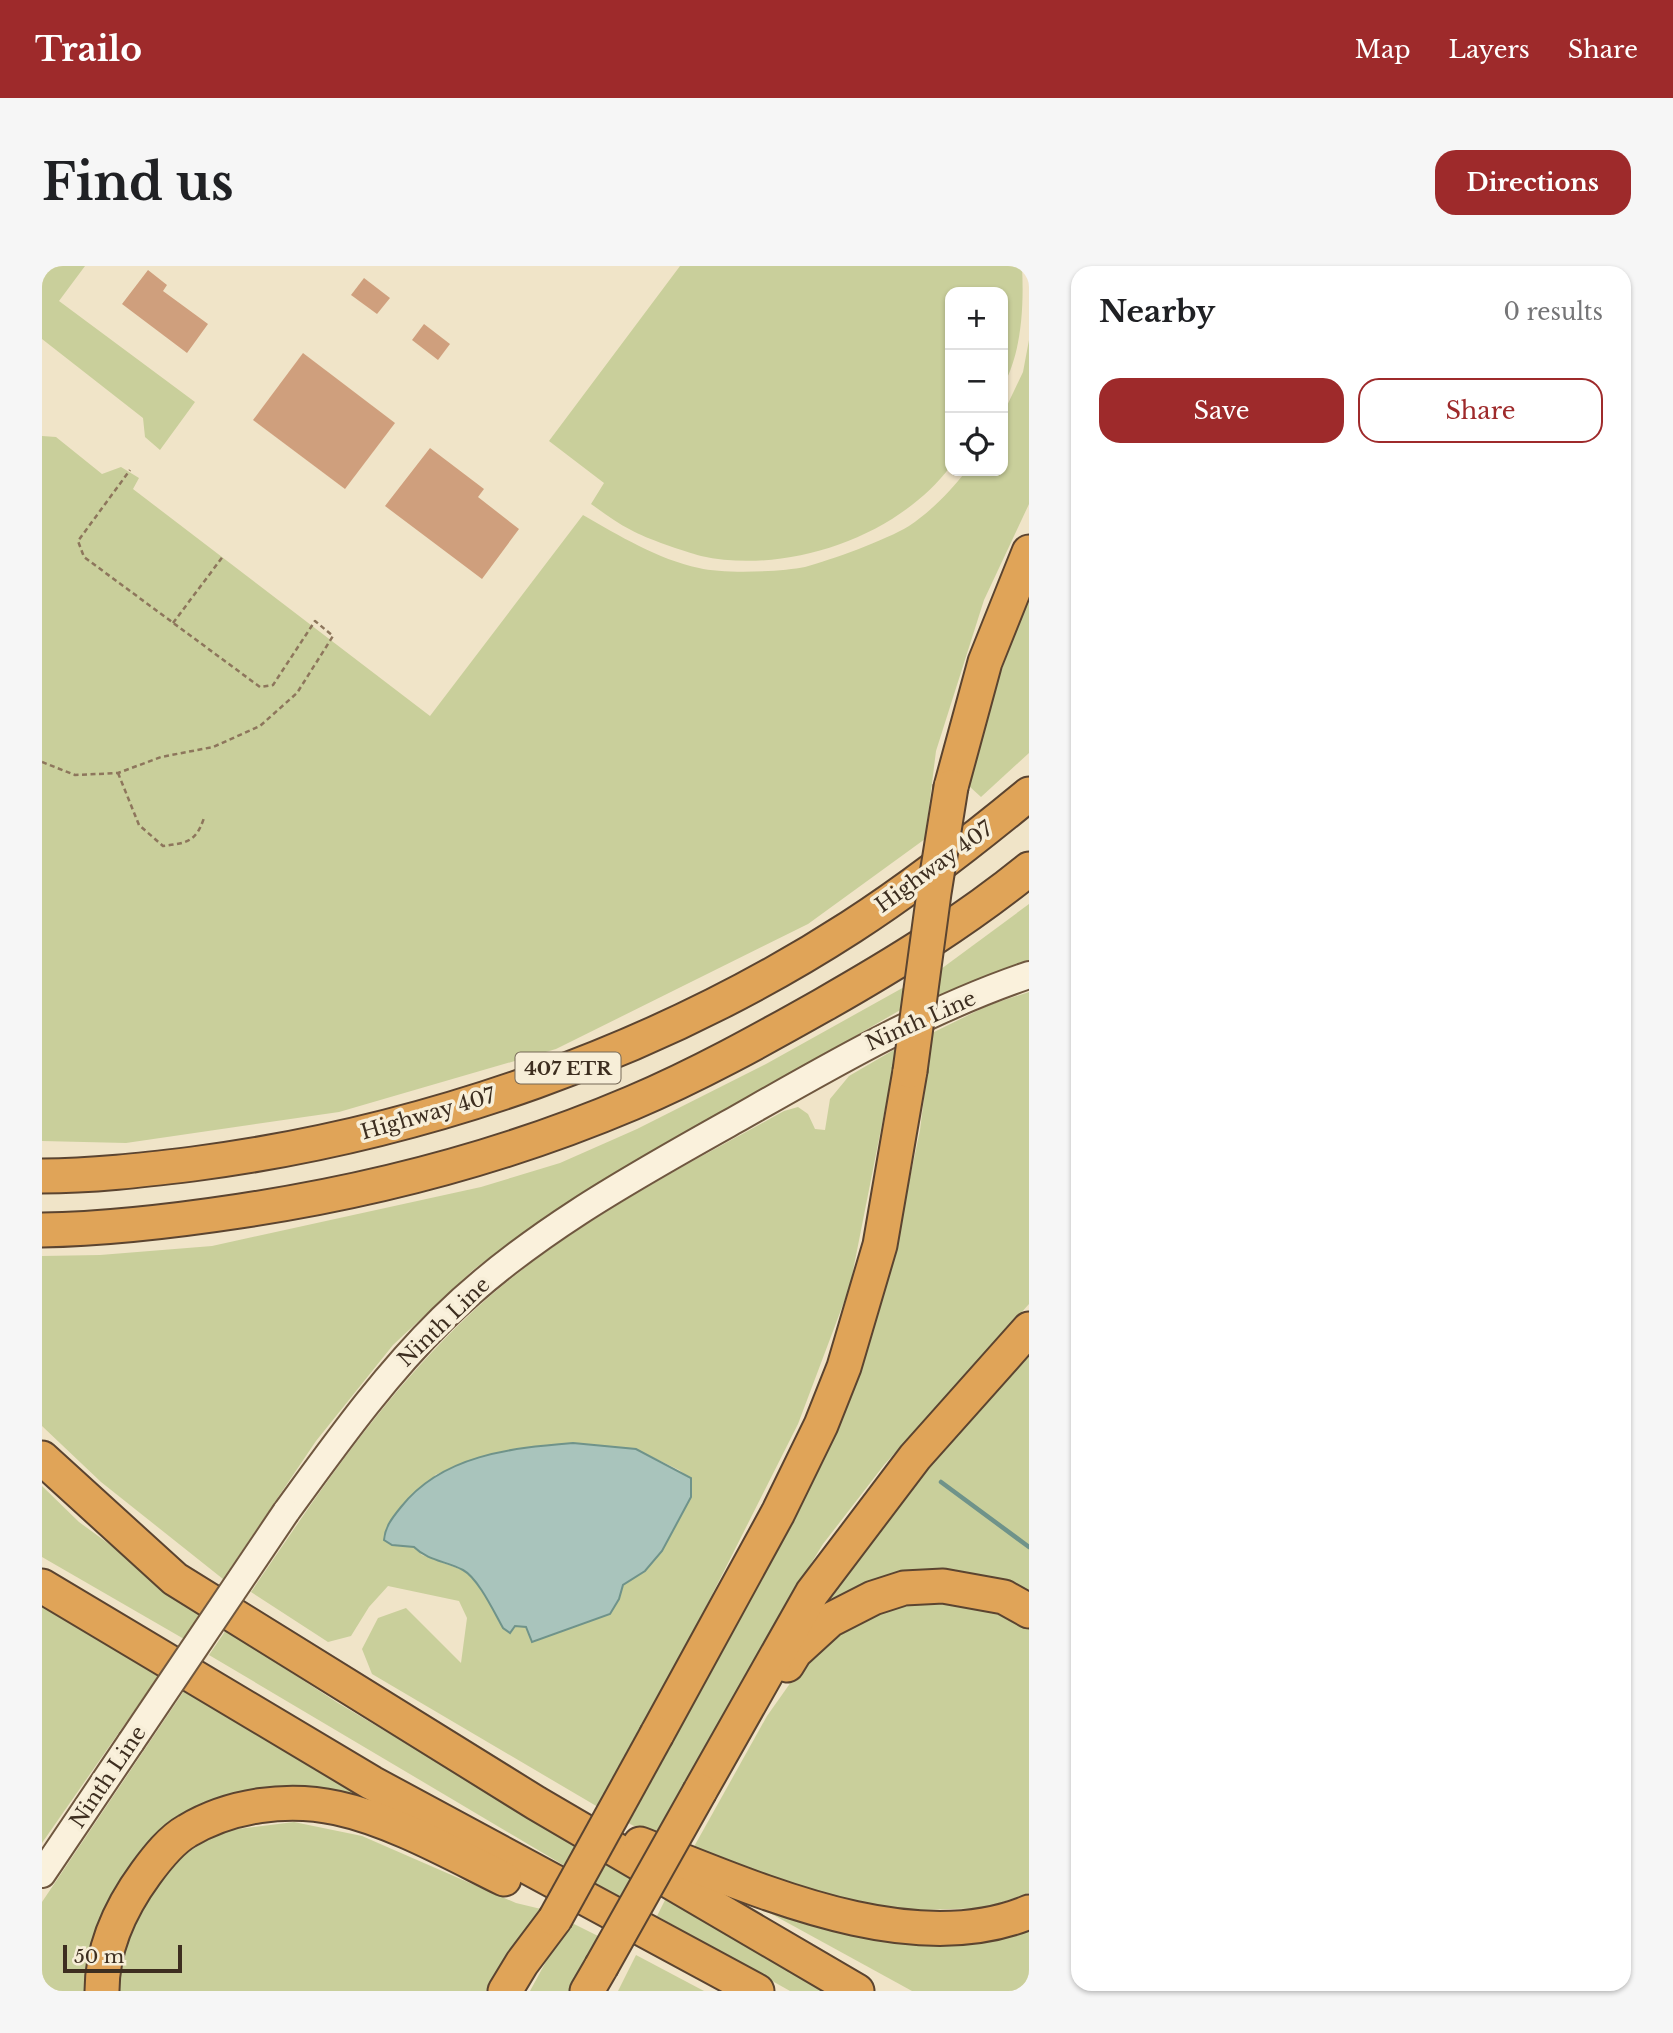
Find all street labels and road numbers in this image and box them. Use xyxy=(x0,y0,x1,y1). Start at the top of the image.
street label: Highway 407 xyxy=(870,815,998,918)
street label: Ninth Line xyxy=(862,985,980,1057)
road number: 407 ETR xyxy=(516,1052,620,1084)
street label: Highway 407 xyxy=(358,1082,499,1146)
street label: Ninth Line xyxy=(393,1272,495,1372)
street label: Ninth Line xyxy=(64,1721,152,1833)

